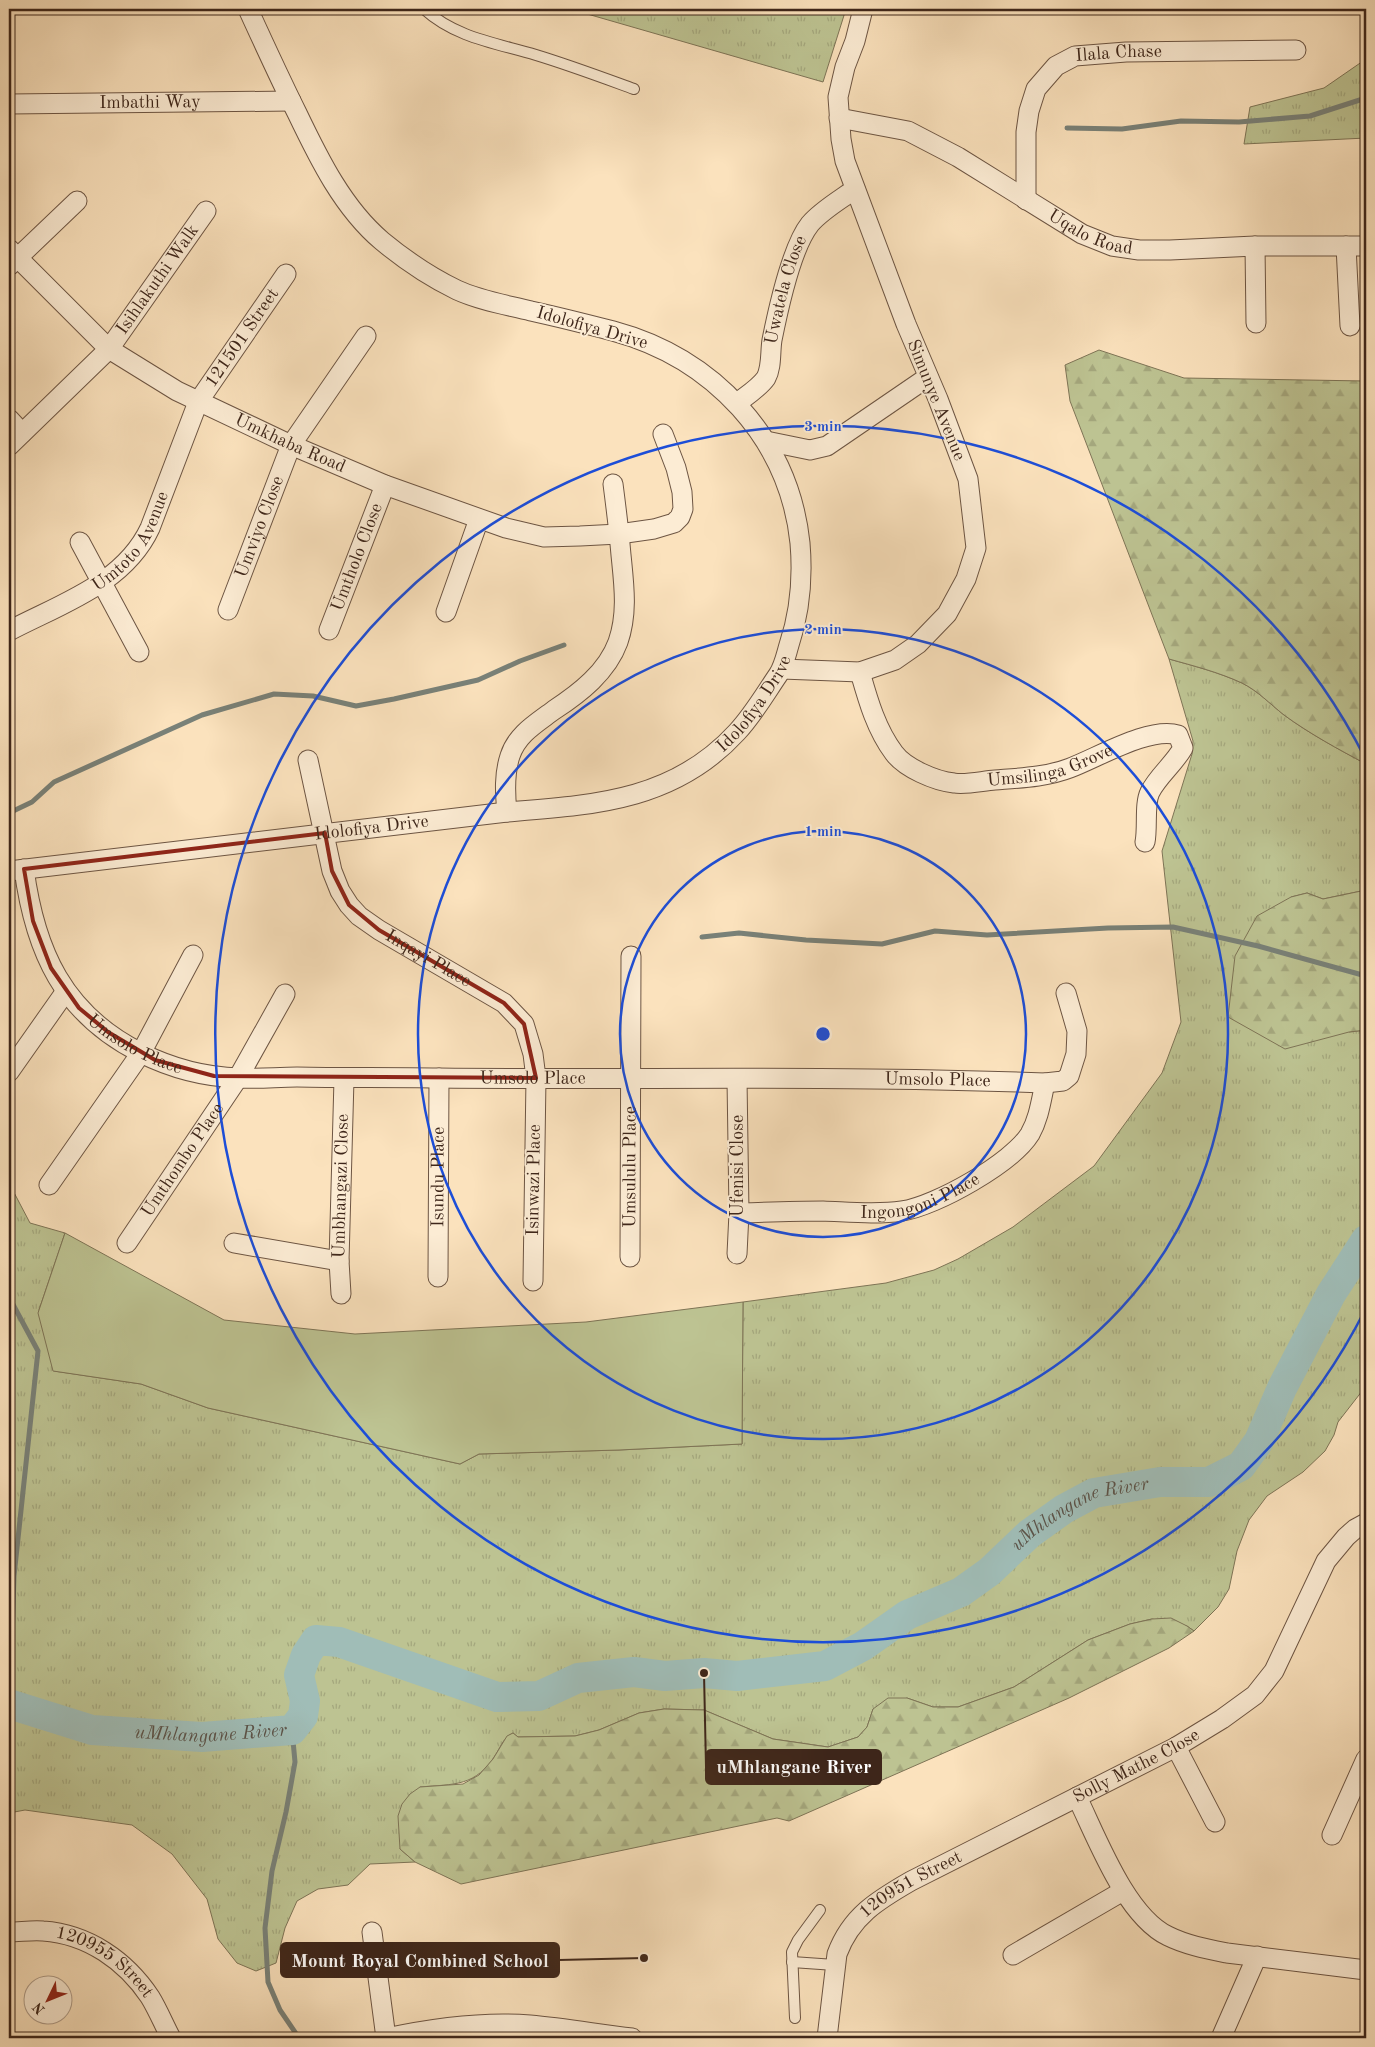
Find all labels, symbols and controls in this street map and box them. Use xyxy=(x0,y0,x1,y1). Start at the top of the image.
street label: Ilala Chase xyxy=(1075,43,1162,65)
street label: Imbathi Way xyxy=(99,93,201,112)
street label: Uqalo Road xyxy=(1045,206,1134,258)
street label: Isihlakuthi Walk xyxy=(113,222,202,338)
street label: Uwatela Close xyxy=(762,233,810,346)
street label: 121501 Street xyxy=(202,285,282,391)
street label: Idolofiya Drive xyxy=(534,304,650,352)
street label: Simunye Avenue xyxy=(904,337,968,463)
street label: Umkhaba Road xyxy=(232,411,348,476)
text: 3 min xyxy=(804,420,842,435)
street label: Umviyo Close xyxy=(232,473,287,580)
street label: Umtoto Avenue xyxy=(89,489,172,595)
street label: Umtholo Close xyxy=(328,501,386,614)
text: 2 min xyxy=(804,623,842,638)
street label: Idolofiya Drive xyxy=(713,654,794,756)
street label: Umsilinga Grove xyxy=(986,741,1115,790)
street label: Idolofiya Drive xyxy=(313,812,430,844)
text: 1 min xyxy=(804,825,842,840)
street label: Inqayi Place xyxy=(382,927,474,991)
street label: Umsolo Place xyxy=(84,1011,184,1077)
centre of rings xyxy=(814,1025,832,1043)
street label: Umsolo Place xyxy=(480,1069,586,1088)
street label: Umsolo Place xyxy=(885,1070,991,1090)
street label: Umthombo Place xyxy=(138,1100,227,1220)
street label: Umsululu Place xyxy=(621,1106,640,1228)
street label: Umbhangazi Close xyxy=(330,1114,352,1259)
street label: Ufenisi Close xyxy=(729,1115,747,1217)
street label: Isinwazi Place xyxy=(524,1124,544,1236)
street label: Isundu Place xyxy=(429,1127,448,1227)
street label: Ingongoni Place xyxy=(860,1170,983,1222)
water label: uMhlangane River xyxy=(1008,1474,1151,1555)
water label: uMhlangane River xyxy=(134,1721,288,1747)
street label: Solly Mathe Close xyxy=(1070,1726,1203,1806)
callout: uMhlangane River xyxy=(706,1750,881,1784)
text: uMhlangane River xyxy=(717,1759,871,1778)
street label: 120951 Street xyxy=(856,1848,965,1922)
street label: 120955 Street xyxy=(54,1924,157,2001)
callout: Mount Royal Combined School xyxy=(281,1943,559,1977)
text: Mount Royal Combined School xyxy=(291,1953,549,1972)
north arrow xyxy=(22,1974,72,2024)
text: N xyxy=(30,1999,48,2017)

